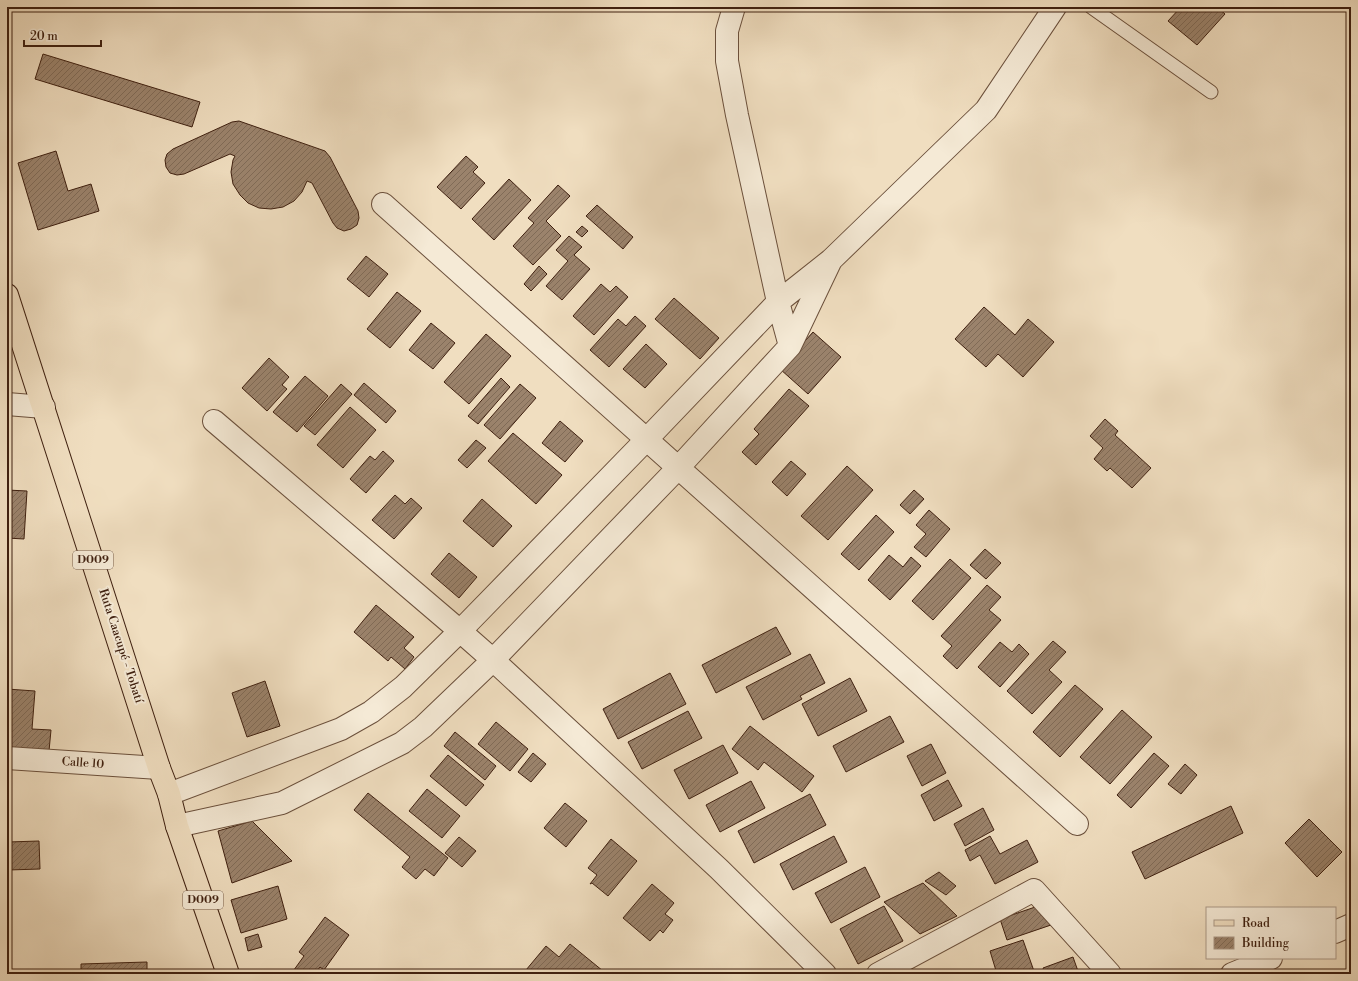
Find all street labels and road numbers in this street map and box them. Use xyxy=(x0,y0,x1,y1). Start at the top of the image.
road number: D009 xyxy=(73,551,113,569)
street label: Ruta Caacupé - Tobatí xyxy=(95,587,147,706)
street label: Calle 10 xyxy=(61,754,105,772)
road number: D009 xyxy=(183,891,223,909)

